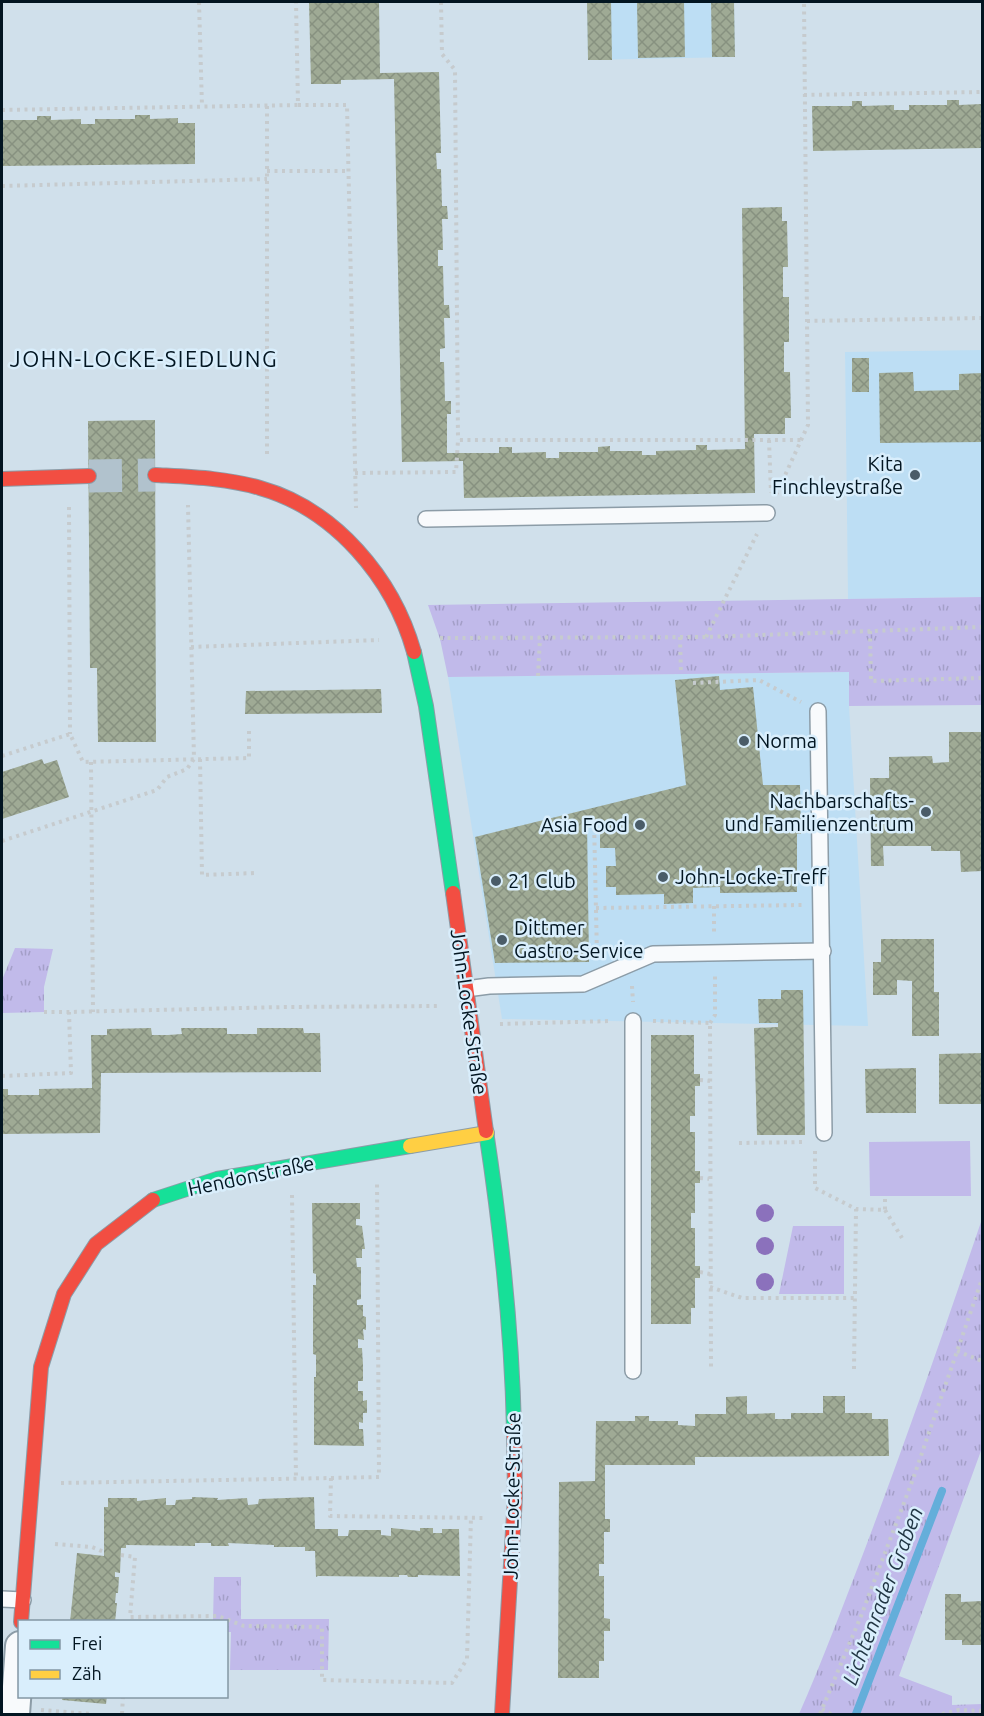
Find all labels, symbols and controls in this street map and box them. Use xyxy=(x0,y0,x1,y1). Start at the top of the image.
district label: JOHN-LOCKE-SIEDLUNG xyxy=(10,346,278,371)
place label: Kita Finchleystraße xyxy=(772,452,903,498)
marker: Kita Finchleystraße xyxy=(908,468,922,482)
place label: Norma xyxy=(756,729,817,752)
marker: Norma xyxy=(737,734,751,748)
place label: Nachbarschafts- und Familienzentrum xyxy=(725,789,914,835)
marker: Nachbarschafts- und Familienzentrum xyxy=(919,805,933,819)
place label: Asia Food xyxy=(541,813,628,836)
marker: Asia Food xyxy=(633,818,647,832)
place label: John-Locke-Treff xyxy=(675,865,827,888)
place label: 21 Club xyxy=(508,869,576,892)
marker: John-Locke-Treff xyxy=(656,870,670,884)
marker: 21 Club xyxy=(489,874,503,888)
place label: Dittmer Gastro-Service xyxy=(514,916,644,962)
street label: John-Locke-Straße xyxy=(446,928,493,1096)
marker: Dittmer Gastro-Service xyxy=(495,933,509,947)
street label: Hendonstraße xyxy=(186,1151,316,1200)
street label: John-Locke-Straße xyxy=(499,1412,524,1580)
water label: Lichtenrader Graben xyxy=(837,1503,927,1688)
legend xyxy=(18,1620,228,1698)
text: Frei xyxy=(72,1633,102,1653)
text: Zäh xyxy=(72,1663,102,1683)

